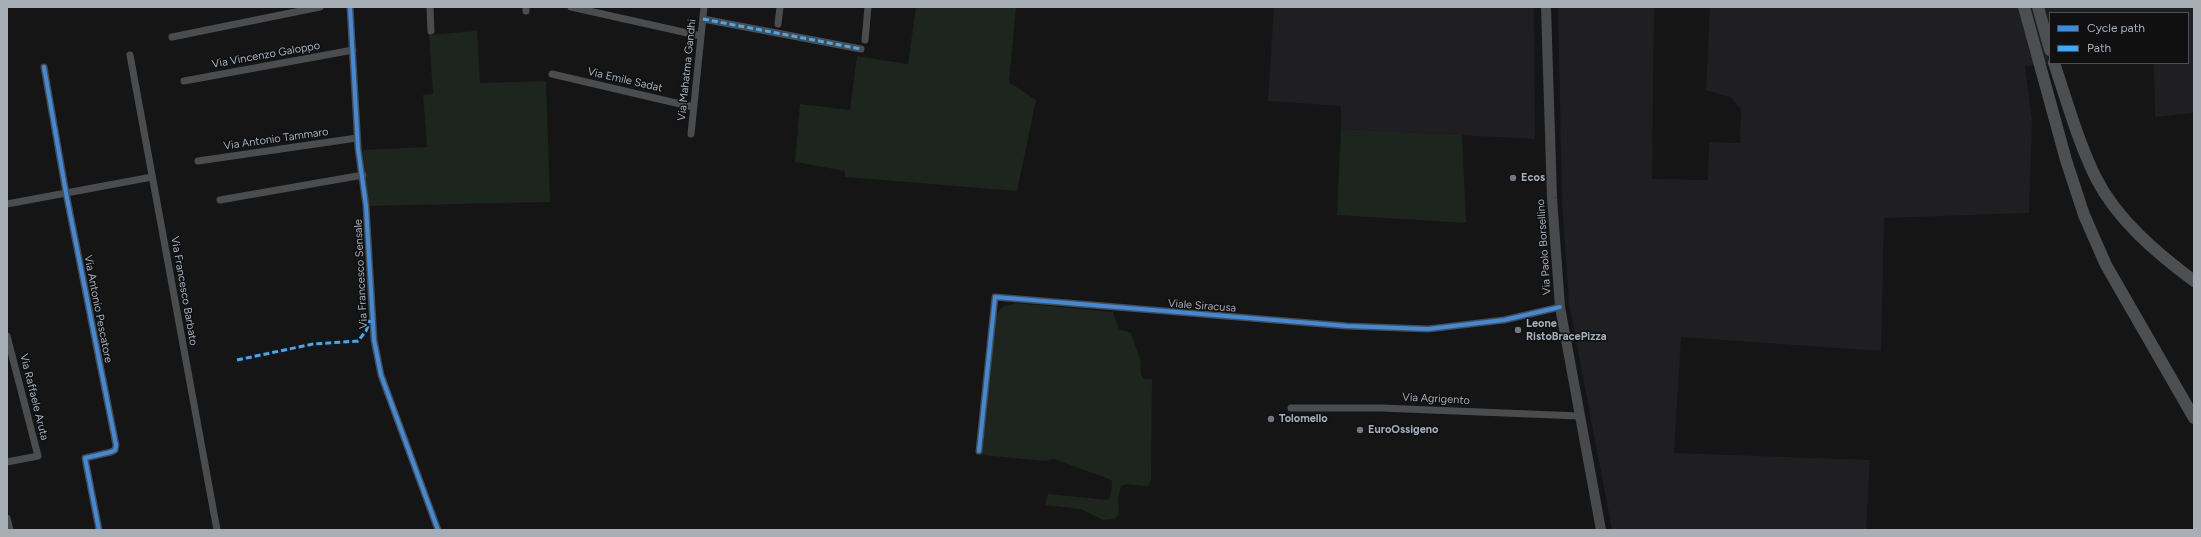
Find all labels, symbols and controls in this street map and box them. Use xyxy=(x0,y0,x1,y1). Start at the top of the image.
legend xyxy=(2049,12,2189,64)
street label: Via Mahatma Gandhi xyxy=(675,18,699,122)
text: Cycle path xyxy=(2087,21,2145,35)
street label: Via Vincenzo Galoppo xyxy=(211,39,321,71)
text: Path xyxy=(2087,41,2111,55)
street label: Via Emile Sadat xyxy=(586,65,664,95)
street label: Via Antonio Tammaro xyxy=(223,125,329,153)
place label: Ecos xyxy=(1521,171,1545,185)
marker: Ecos xyxy=(1508,173,1518,183)
street label: Via Paolo Borsellino xyxy=(1534,199,1554,295)
street label: Via Francesco Sensale xyxy=(352,219,370,329)
street label: Via Francesco Barbato xyxy=(168,235,200,347)
street label: Via Antonio Pescatore xyxy=(81,254,115,364)
street label: Viale Siracusa xyxy=(1167,297,1237,315)
place label: Leone RistoBracePizza xyxy=(1526,317,1607,343)
marker: Leone RistoBracePizza xyxy=(1513,325,1523,335)
street label: Via Raffaele Aruta xyxy=(17,352,51,442)
street label: Via Agrigento xyxy=(1402,391,1470,407)
place label: Tolomello xyxy=(1279,412,1328,426)
marker: Tolomello xyxy=(1266,414,1276,424)
place label: EuroOssigeno xyxy=(1368,423,1438,437)
marker: EuroOssigeno xyxy=(1355,425,1365,435)

